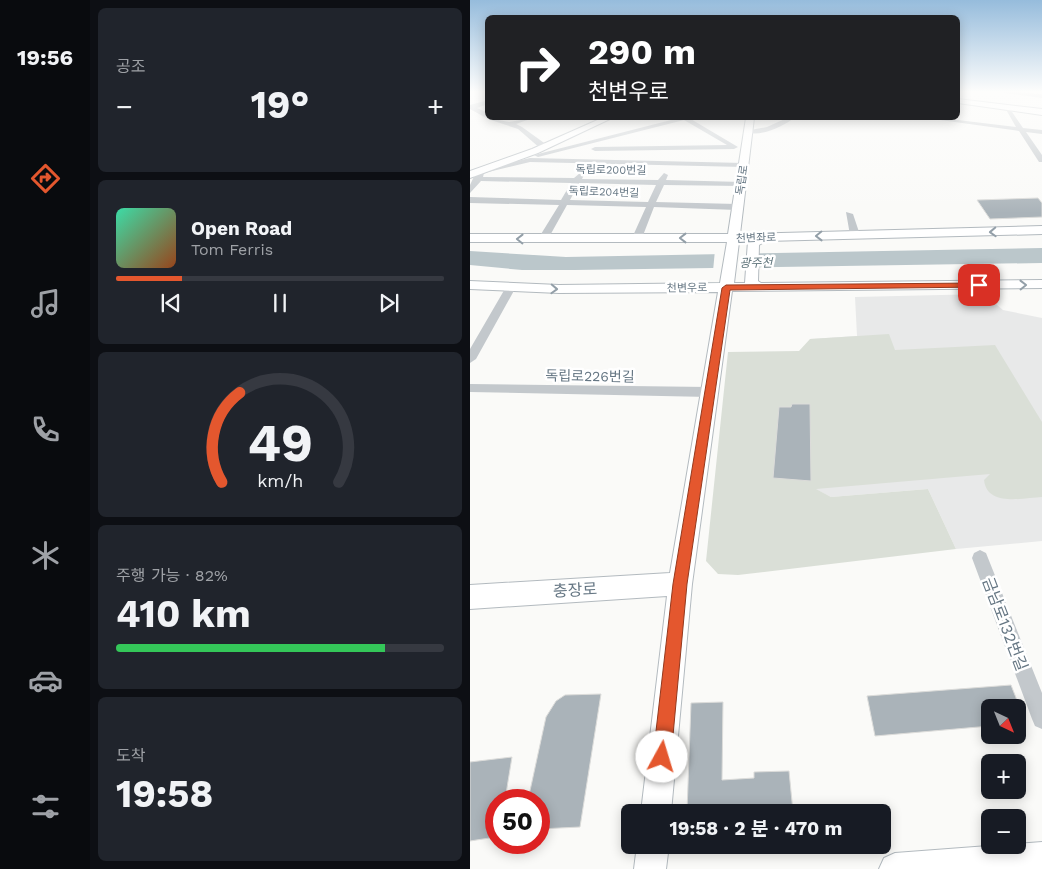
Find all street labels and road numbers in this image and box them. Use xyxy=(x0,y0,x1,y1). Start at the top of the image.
street label: 독립로200번길 xyxy=(576,163,646,177)
street label: 독립로 xyxy=(733,164,751,196)
street label: 독립로204번길 xyxy=(569,184,639,200)
street label: 천변좌로 xyxy=(736,231,776,245)
street label: 천변우로 xyxy=(667,281,707,295)
street label: 독립로226번길 xyxy=(545,367,635,385)
street label: 금남로132번길 xyxy=(978,575,1032,673)
street label: 충장로 xyxy=(552,579,598,601)

